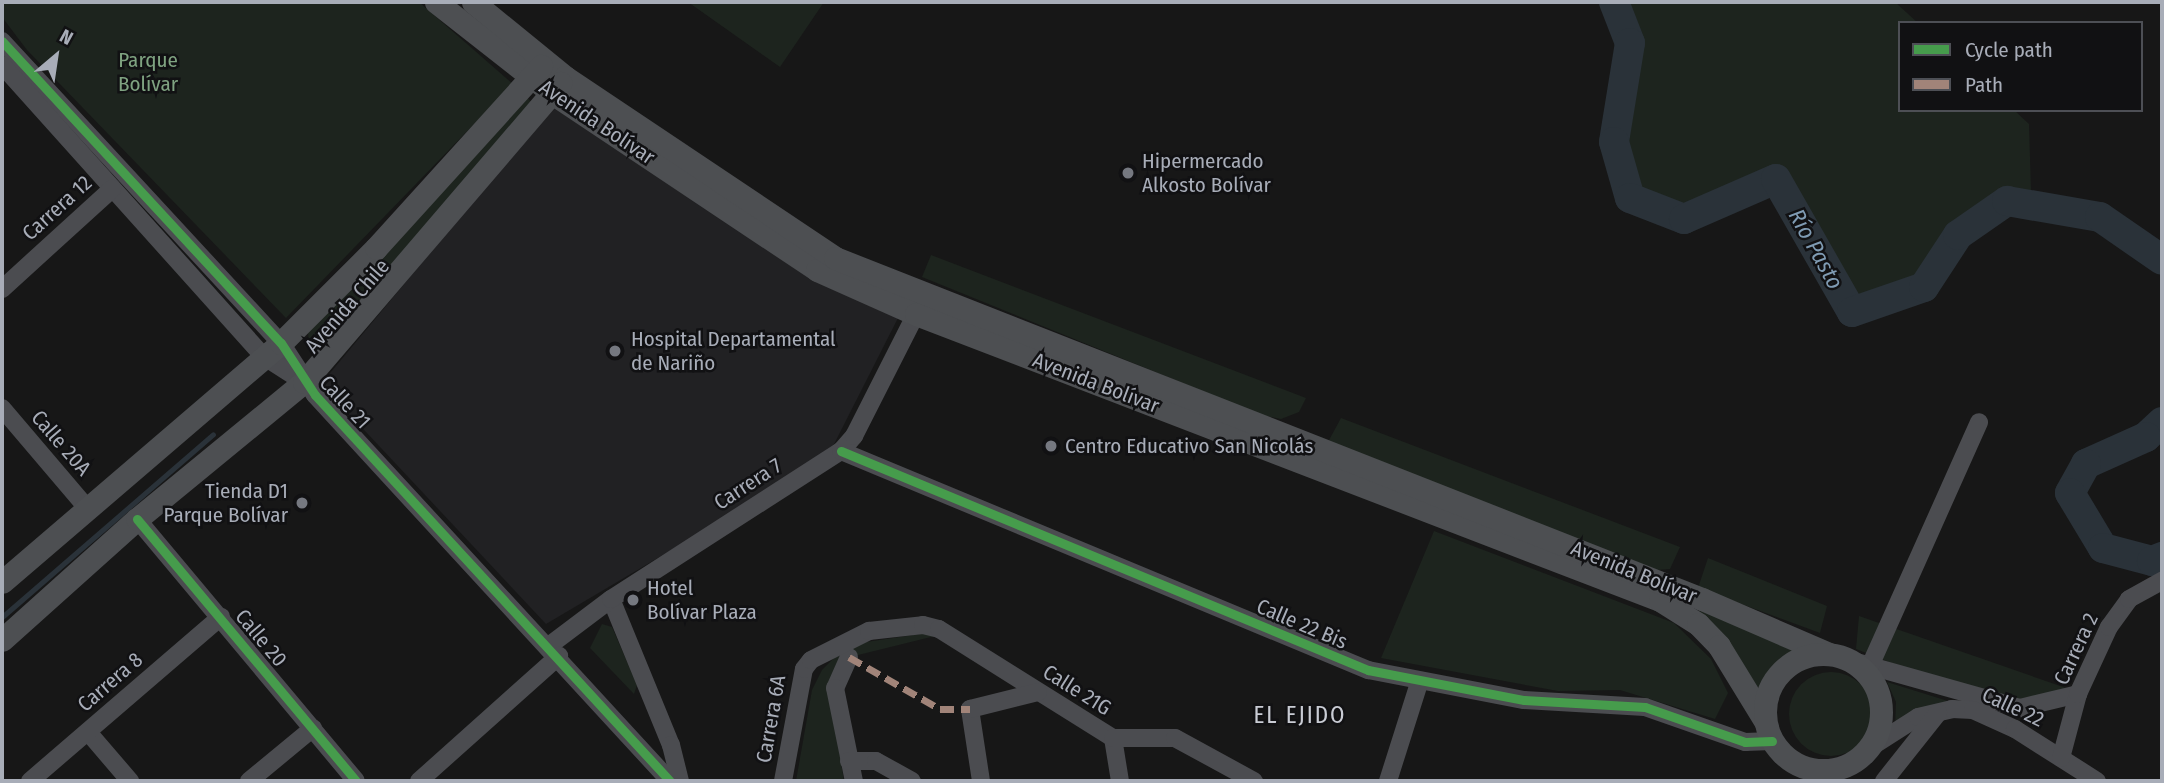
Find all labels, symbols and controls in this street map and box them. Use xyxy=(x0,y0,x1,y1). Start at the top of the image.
north arrow xyxy=(21,21,91,91)
legend xyxy=(1898,21,2143,112)
text: N xyxy=(56,24,77,50)
text: Cycle path xyxy=(1965,37,2053,63)
park label: Parque Bolívar xyxy=(118,47,178,97)
text: Path xyxy=(1965,72,2003,98)
street label: Avenida Bolívar xyxy=(535,74,659,170)
place label: Hipermercado Alkosto Bolívar xyxy=(1142,148,1271,198)
marker: Hipermercado Alkosto Bolívar xyxy=(1120,165,1136,181)
street label: Carrera 12 xyxy=(17,170,97,246)
water label: Río Pasto xyxy=(1783,204,1849,294)
street label: Avenida Chile xyxy=(299,254,395,358)
place label: Hospital Departamental de Nariño xyxy=(631,326,836,376)
marker: Hospital Departamental de Nariño xyxy=(605,341,625,361)
street label: Avenida Bolívar xyxy=(1029,347,1163,419)
street label: Calle 21 xyxy=(314,370,376,434)
street label: Calle 20A xyxy=(26,405,96,481)
place label: Centro Educativo San Nicolás xyxy=(1065,433,1313,459)
marker: Centro Educativo San Nicolás xyxy=(1043,438,1059,454)
street label: Carrera 7 xyxy=(709,453,787,515)
place label: Tienda D1 Parque Bolívar xyxy=(163,478,288,528)
marker: Tienda D1 Parque Bolívar xyxy=(294,495,310,511)
street label: Avenida Bolívar xyxy=(1567,535,1701,609)
place label: Hotel Bolívar Plaza xyxy=(647,575,757,625)
marker: Hotel Bolívar Plaza xyxy=(625,592,641,608)
street label: Calle 22 Bis xyxy=(1253,594,1351,654)
street label: Calle 20 xyxy=(230,604,292,672)
street label: Carrera 2 xyxy=(2048,609,2104,689)
street label: Carrera 8 xyxy=(72,647,148,717)
street label: Calle 21G xyxy=(1038,659,1116,721)
street label: Carrera 6A xyxy=(751,673,791,765)
street label: Calle 22 xyxy=(1978,682,2048,732)
district label: EL EJIDO xyxy=(1254,701,1346,729)

